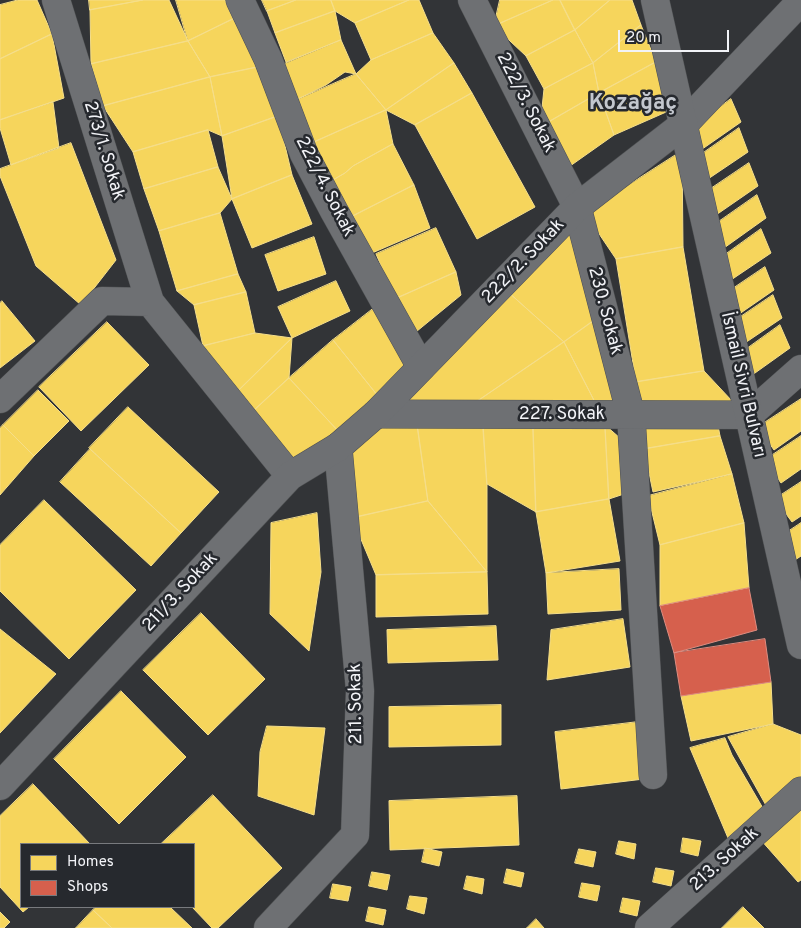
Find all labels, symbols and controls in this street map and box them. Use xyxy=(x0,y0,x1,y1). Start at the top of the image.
scale bar xyxy=(621,20,732,52)
text: 20 m xyxy=(626,29,661,48)
street label: 222/3. Sokak xyxy=(491,49,559,157)
district label: Kozağaç xyxy=(589,92,677,118)
street label: 273/1. Sokak xyxy=(78,99,128,203)
street label: 222/4. Sokak xyxy=(289,133,359,241)
street label: 222/2. Sokak xyxy=(478,215,570,309)
street label: 230. Sokak xyxy=(582,265,626,357)
street label: İsmail Sivri Bulvarı xyxy=(715,310,769,460)
street label: 227. Sokak xyxy=(519,404,605,426)
street label: 211/3. Sokak xyxy=(139,549,223,637)
street label: 211. Sokak xyxy=(345,663,369,745)
street label: 213. Sokak xyxy=(686,823,764,897)
legend xyxy=(20,843,195,908)
text: Homes xyxy=(67,853,114,872)
text: Shops xyxy=(67,878,108,897)

